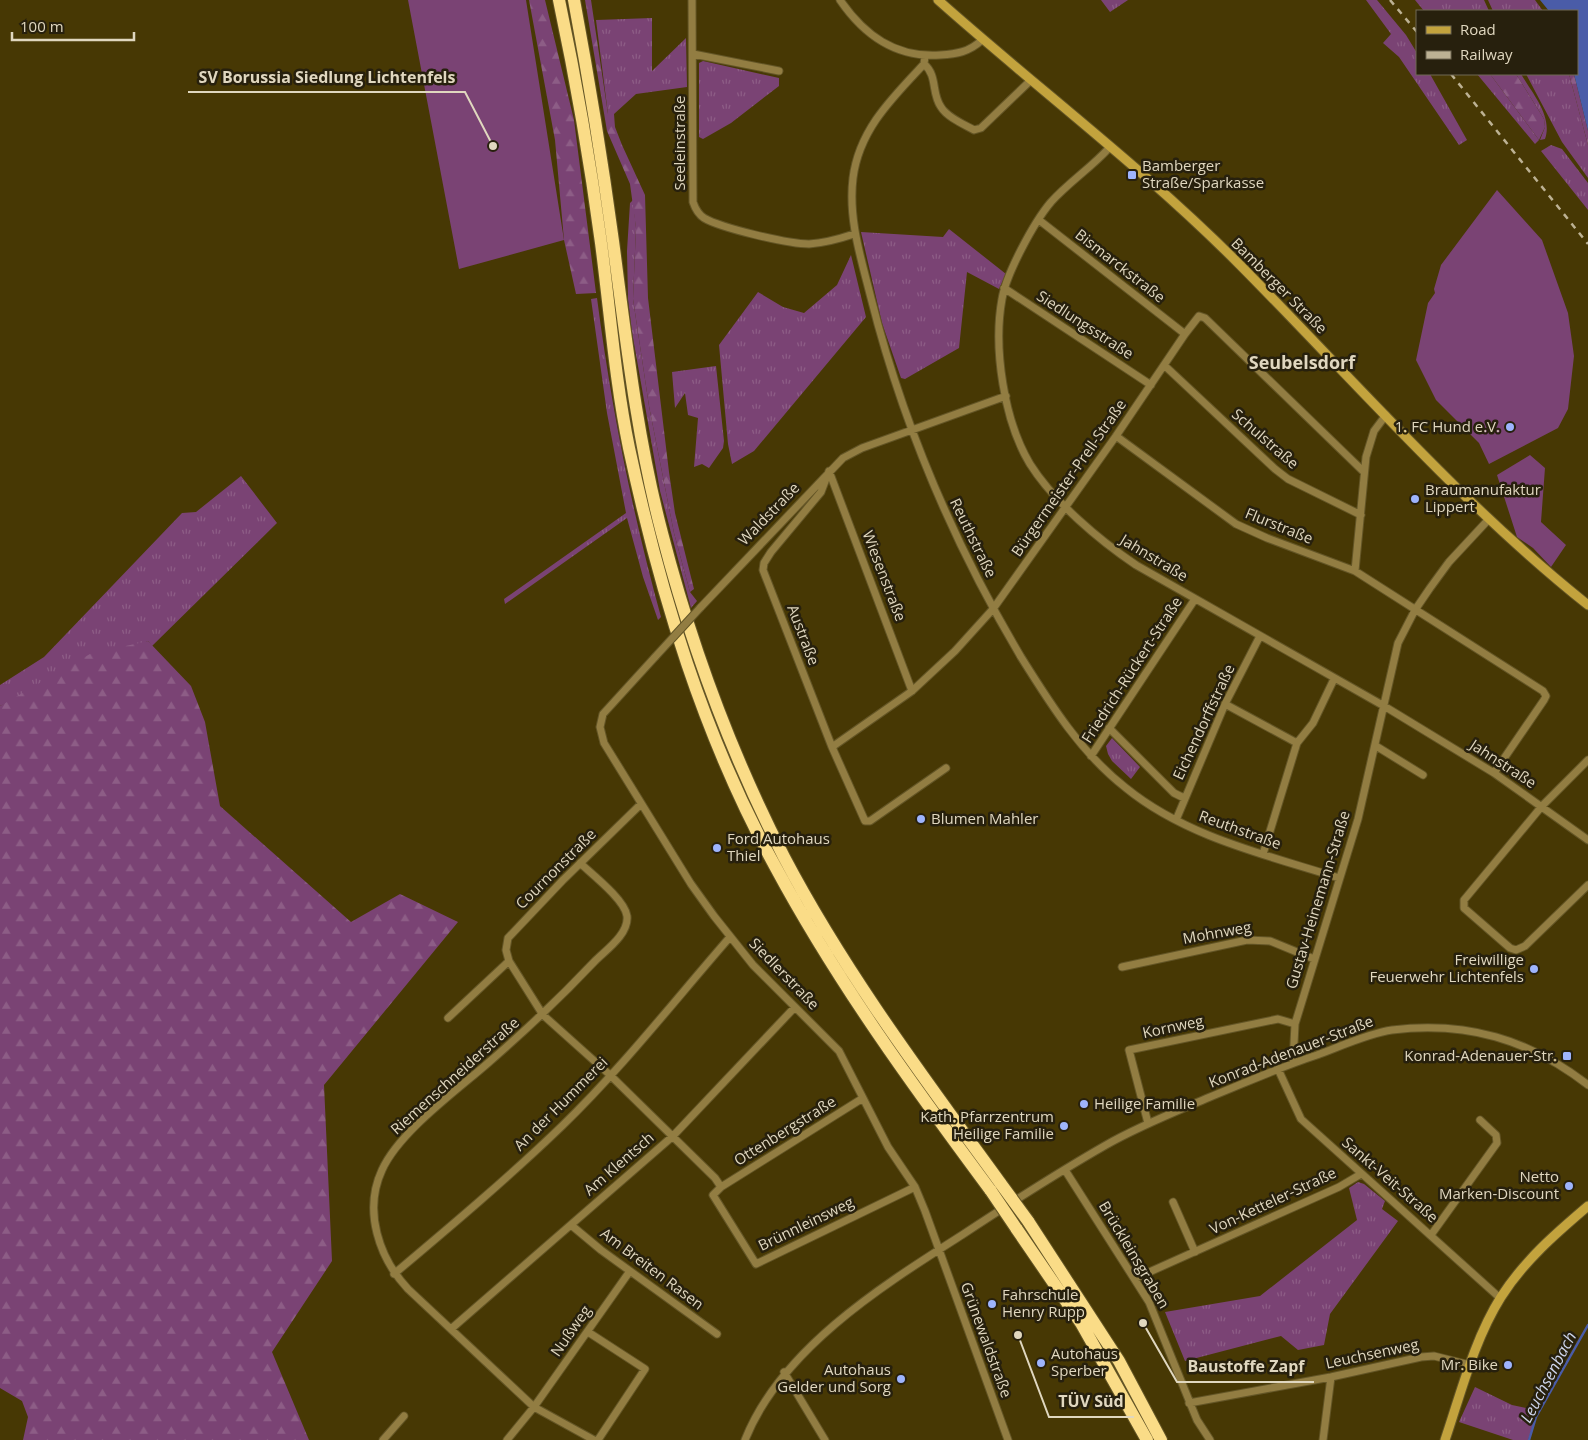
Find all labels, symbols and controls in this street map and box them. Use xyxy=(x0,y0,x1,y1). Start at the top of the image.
scale bar xyxy=(12,10,135,42)
legend xyxy=(1416,10,1578,75)
text: 100 m xyxy=(20,16,64,36)
text: Road xyxy=(1460,19,1496,39)
text: Railway xyxy=(1460,44,1513,64)
callout: SV Borussia Siedlung Lichtenfels xyxy=(188,61,465,92)
text: SV Borussia Siedlung Lichtenfels xyxy=(199,66,455,88)
street label: Seeleinstraße xyxy=(669,96,689,191)
place label: Bamberger Straße/Sparkasse xyxy=(1142,155,1264,192)
marker: Bamberger Straße/Sparkasse xyxy=(1126,169,1138,181)
street label: Bismarckstraße xyxy=(1072,224,1170,307)
street label: Bamberger Straße xyxy=(1227,233,1332,338)
street label: Siedlungsstraße xyxy=(1033,285,1138,363)
district label: Seubelsdorf xyxy=(1249,350,1356,374)
street label: Bürgermeister-Prell-Straße xyxy=(1006,395,1130,560)
street label: Schulstraße xyxy=(1228,404,1303,473)
place label: 1. FC Hund e.V. xyxy=(1395,416,1500,436)
marker: 1. FC Hund e.V. xyxy=(1504,421,1516,433)
street label: Waldstraße xyxy=(733,478,803,549)
place label: Braumanufaktur Lippert xyxy=(1425,479,1541,516)
marker: Braumanufaktur Lippert xyxy=(1409,493,1421,505)
street label: Reuthstraße xyxy=(946,494,1002,581)
street label: Flurstraße xyxy=(1242,502,1316,548)
street label: Wiesenstraße xyxy=(858,527,911,624)
street label: Jahnstraße xyxy=(1115,528,1192,585)
street label: Friedrich-Rückert-Straße xyxy=(1076,593,1186,746)
street label: Austraße xyxy=(783,601,825,668)
street label: Eichendorffstraße xyxy=(1168,661,1239,783)
street label: Jahnstraße xyxy=(1465,733,1541,792)
street label: Reuthstraße xyxy=(1196,805,1284,853)
place label: Blumen Mahler xyxy=(931,808,1038,828)
street label: Gustav-Heinemann-Straße xyxy=(1280,808,1354,991)
marker: Blumen Mahler xyxy=(915,813,927,825)
street label: Cournonstraße xyxy=(511,824,600,913)
place label: Ford Autohaus Thiel xyxy=(727,828,830,865)
marker: Ford Autohaus Thiel xyxy=(711,842,723,854)
street label: Mohnweg xyxy=(1181,916,1253,948)
street label: Siedlerstraße xyxy=(745,933,824,1014)
place label: Freiwillige Feuerwehr Lichtenfels xyxy=(1369,949,1524,986)
marker: Freiwillige Feuerwehr Lichtenfels xyxy=(1528,963,1540,975)
street label: Kornweg xyxy=(1141,1010,1205,1042)
street label: Konrad-Adenauer-Straße xyxy=(1205,1010,1376,1092)
street label: Riemenschneiderstraße xyxy=(386,1012,523,1138)
place label: Konrad-Adenauer-Str. xyxy=(1404,1045,1557,1065)
marker: Konrad-Adenauer-Str. xyxy=(1561,1050,1573,1062)
street label: An der Hummerei xyxy=(509,1052,612,1155)
street label: Ottenbergstraße xyxy=(730,1091,839,1170)
place label: Heilige Familie xyxy=(1094,1093,1195,1113)
marker: Heilige Familie xyxy=(1078,1098,1090,1110)
place label: Kath. Pfarrzentrum Heilige Familie xyxy=(920,1106,1054,1143)
marker: Kath. Pfarrzentrum Heilige Familie xyxy=(1058,1120,1070,1132)
street label: Am Klentsch xyxy=(579,1127,658,1199)
street label: Sankt-Veit-Straße xyxy=(1338,1132,1443,1226)
street label: Von-Ketteler-Straße xyxy=(1206,1162,1339,1238)
place label: Netto Marken-Discount xyxy=(1439,1166,1559,1203)
marker: Netto Marken-Discount xyxy=(1563,1180,1575,1192)
street label: Brünnleinsweg xyxy=(754,1191,857,1255)
street label: Brückleinsgraben xyxy=(1095,1197,1175,1312)
street label: Am Breiten Rasen xyxy=(597,1223,708,1314)
street label: Grünewaldstraße xyxy=(957,1279,1017,1400)
place label: Fahrschule Henry Rupp xyxy=(1002,1284,1085,1321)
marker: Fahrschule Henry Rupp xyxy=(986,1298,998,1310)
street label: Nußweg xyxy=(545,1301,595,1360)
water label: Leuchsenbach xyxy=(1515,1328,1581,1426)
street label: Leuchsenweg xyxy=(1323,1333,1420,1373)
place label: Autohaus Sperber xyxy=(1051,1343,1118,1380)
callout: Baustoffe Zapf xyxy=(1177,1351,1314,1382)
place label: Mr. Bike xyxy=(1441,1354,1498,1374)
text: Baustoffe Zapf xyxy=(1188,1355,1305,1377)
marker: Autohaus Sperber xyxy=(1035,1357,1047,1369)
place label: Autohaus Gelder und Sorg xyxy=(777,1359,891,1396)
marker: Mr. Bike xyxy=(1502,1359,1514,1371)
marker: Autohaus Gelder und Sorg xyxy=(895,1373,907,1385)
callout: TÜV Süd xyxy=(1049,1386,1134,1417)
text: TÜV Süd xyxy=(1058,1390,1124,1412)

